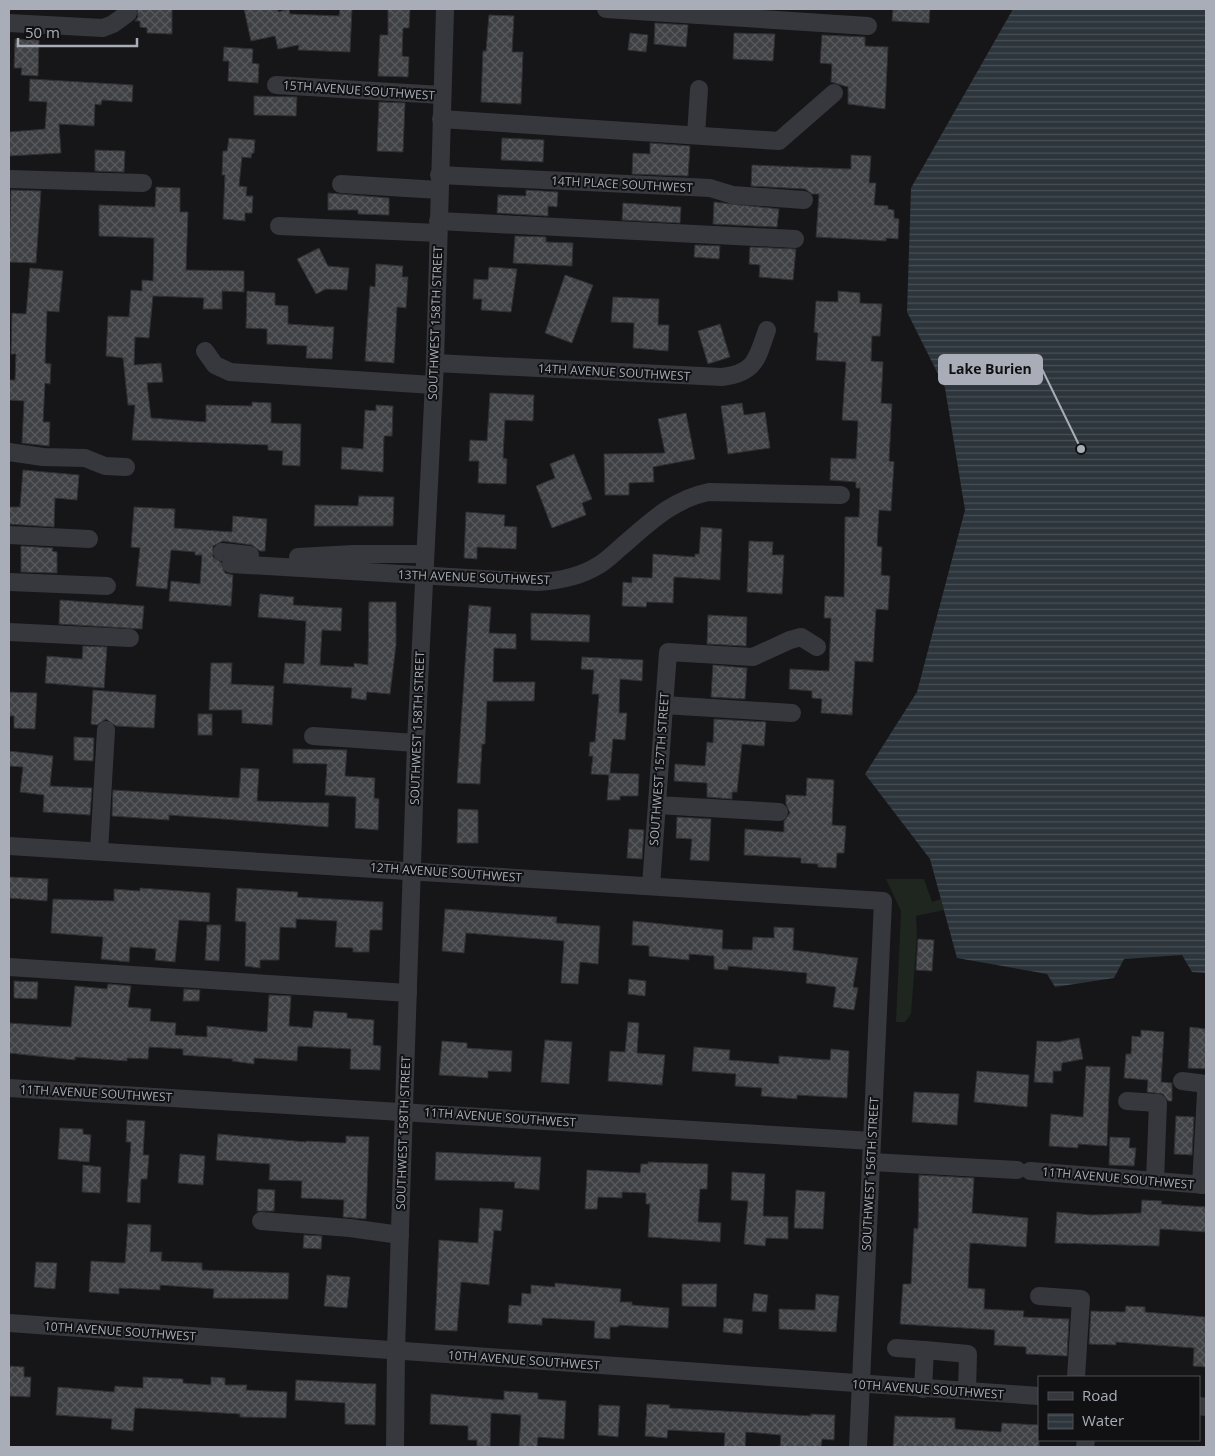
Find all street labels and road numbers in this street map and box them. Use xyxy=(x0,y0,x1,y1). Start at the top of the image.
street label: 15TH AVENUE SOUTHWEST xyxy=(282,76,436,104)
street label: 14TH PLACE SOUTHWEST xyxy=(551,172,694,196)
street label: SOUTHWEST 158TH STREET xyxy=(424,245,446,400)
street label: 14TH AVENUE SOUTHWEST xyxy=(537,360,691,384)
street label: 13TH AVENUE SOUTHWEST xyxy=(398,566,551,588)
street label: SOUTHWEST 158TH STREET xyxy=(406,650,428,805)
street label: SOUTHWEST 157TH STREET xyxy=(645,691,673,846)
street label: 12TH AVENUE SOUTHWEST xyxy=(369,858,523,886)
street label: SOUTHWEST 158TH STREET xyxy=(392,1055,414,1210)
street label: 11TH AVENUE SOUTHWEST xyxy=(19,1081,173,1105)
street label: SOUTHWEST 156TH STREET xyxy=(857,1096,883,1251)
street label: 11TH AVENUE SOUTHWEST xyxy=(423,1103,577,1131)
street label: 11TH AVENUE SOUTHWEST xyxy=(1041,1163,1195,1193)
street label: 10TH AVENUE SOUTHWEST xyxy=(43,1317,197,1345)
street label: 10TH AVENUE SOUTHWEST xyxy=(447,1346,601,1374)
street label: 10TH AVENUE SOUTHWEST xyxy=(851,1375,1005,1403)

